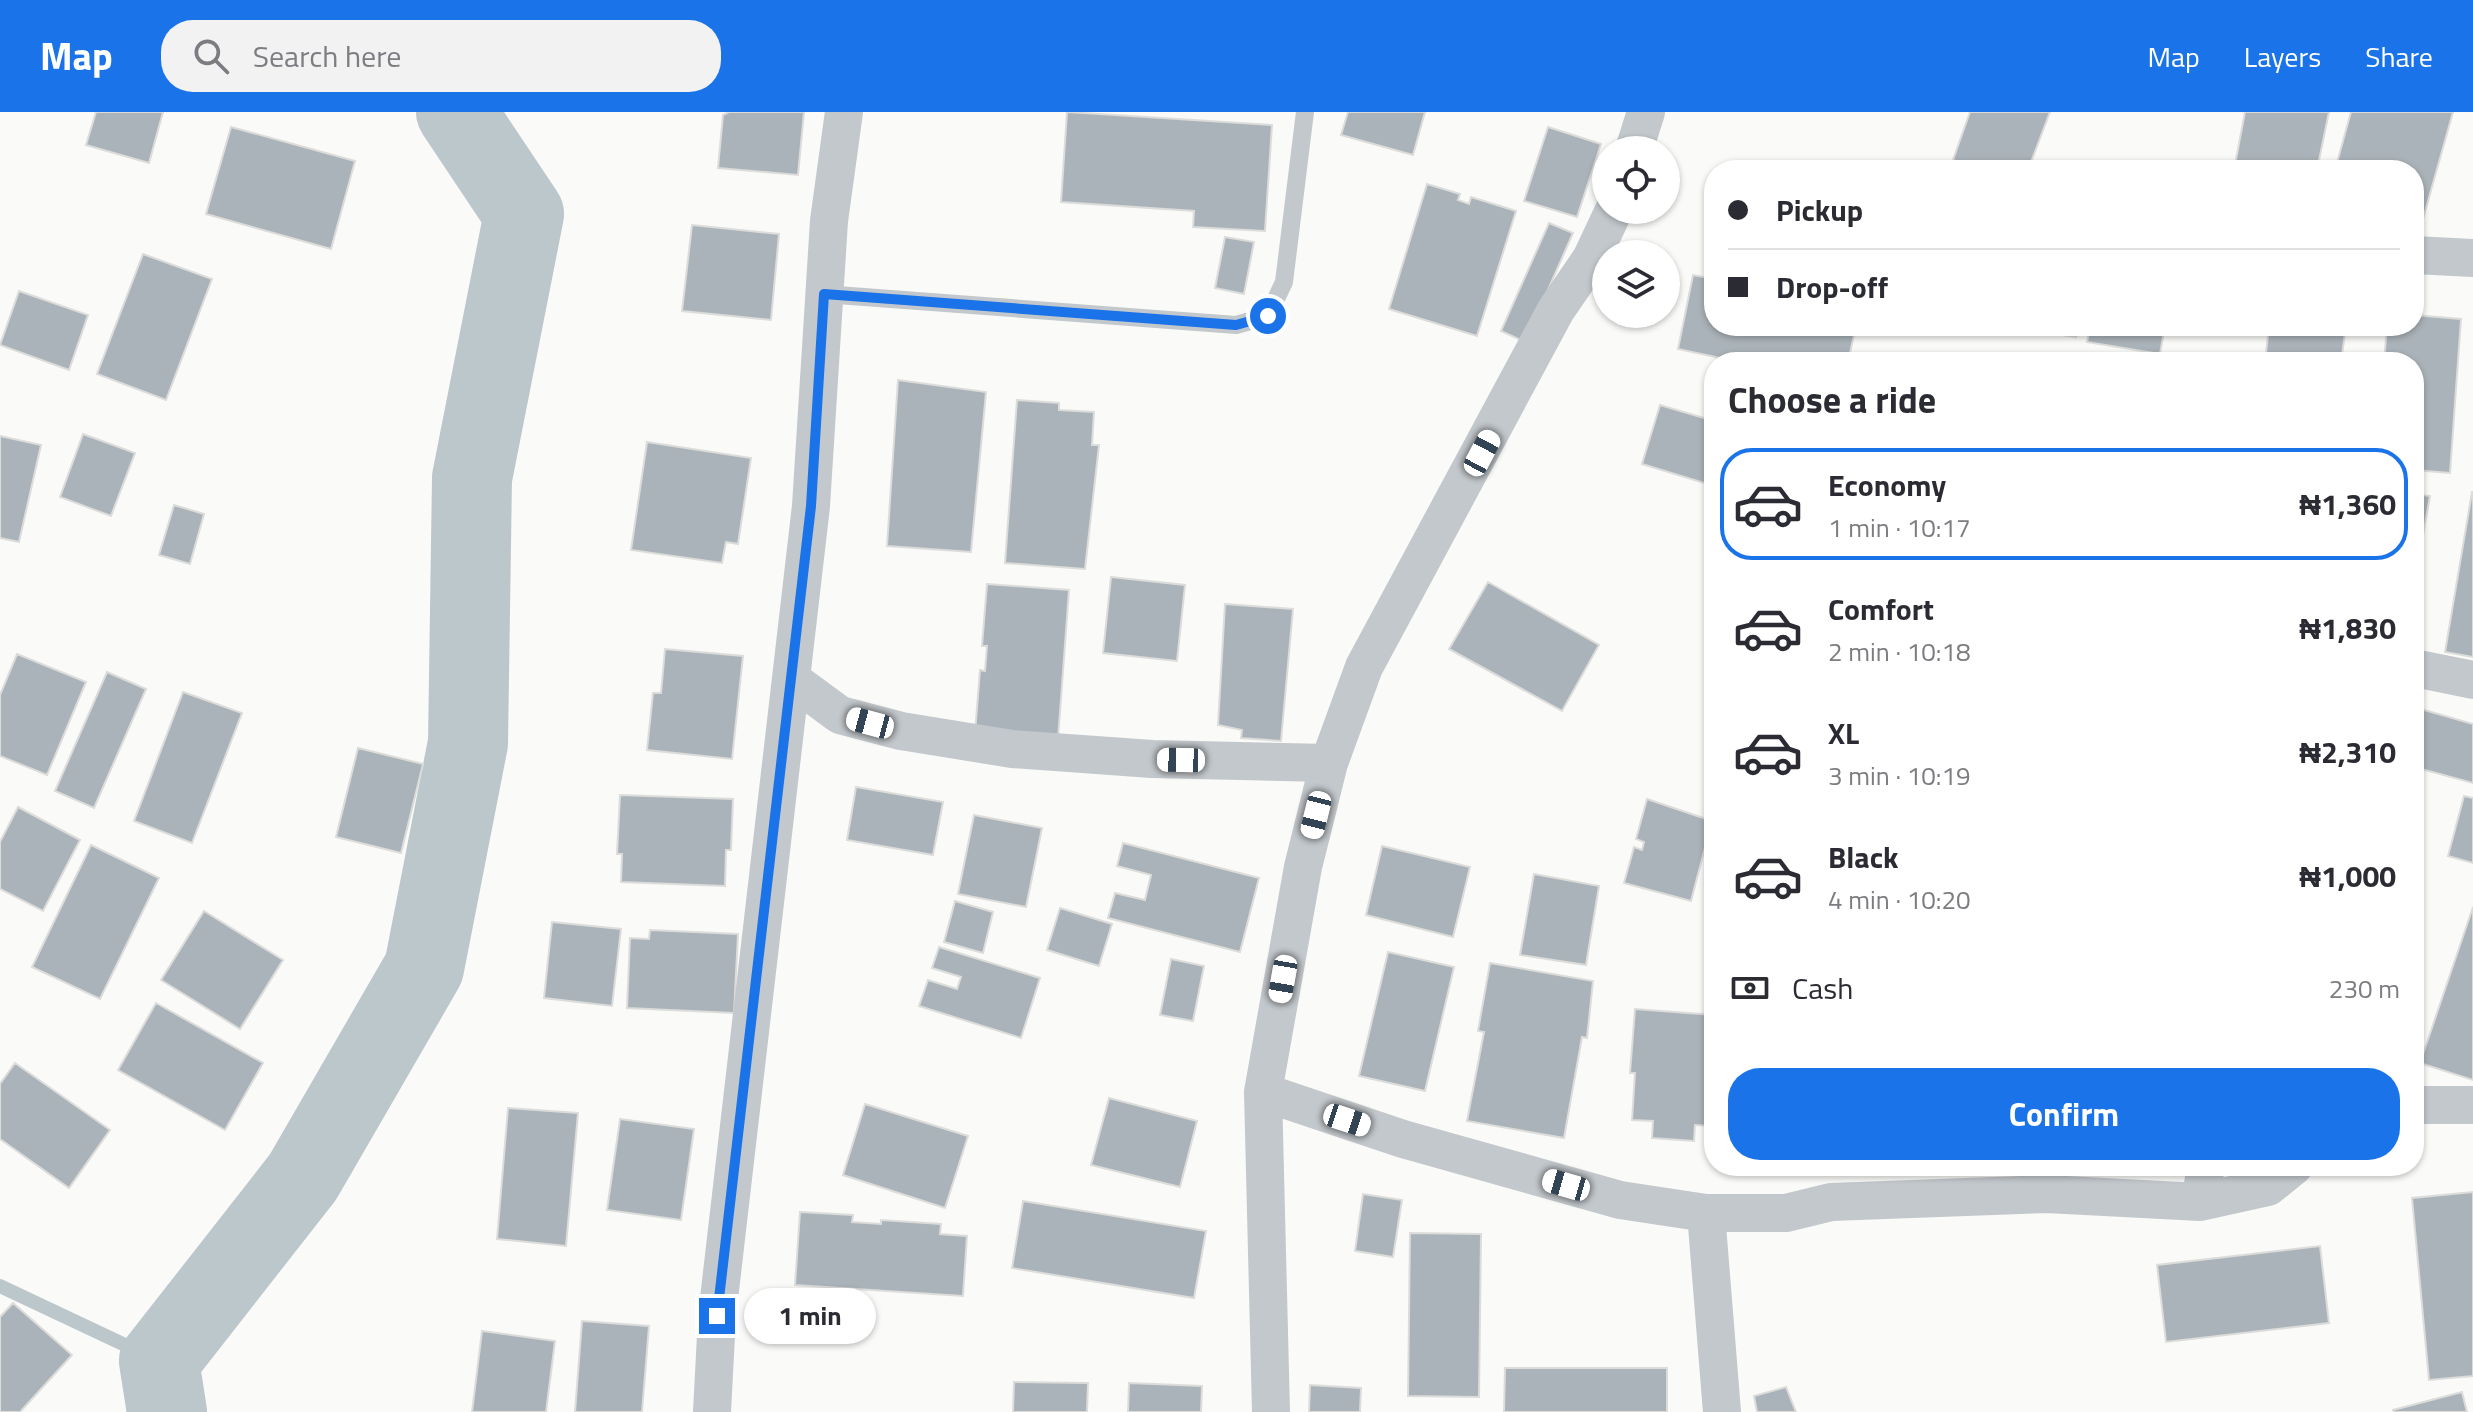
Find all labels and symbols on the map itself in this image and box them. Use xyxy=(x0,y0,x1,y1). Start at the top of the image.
route start xyxy=(1250,298,1286,334)
car xyxy=(1460,426,1504,480)
car xyxy=(844,705,896,741)
car xyxy=(1157,748,1205,772)
car xyxy=(1299,789,1333,841)
car xyxy=(1267,953,1299,1005)
car xyxy=(1320,1101,1374,1139)
car xyxy=(1540,1167,1592,1203)
callout: 1 min xyxy=(745,1288,877,1344)
route end xyxy=(699,1298,735,1334)

